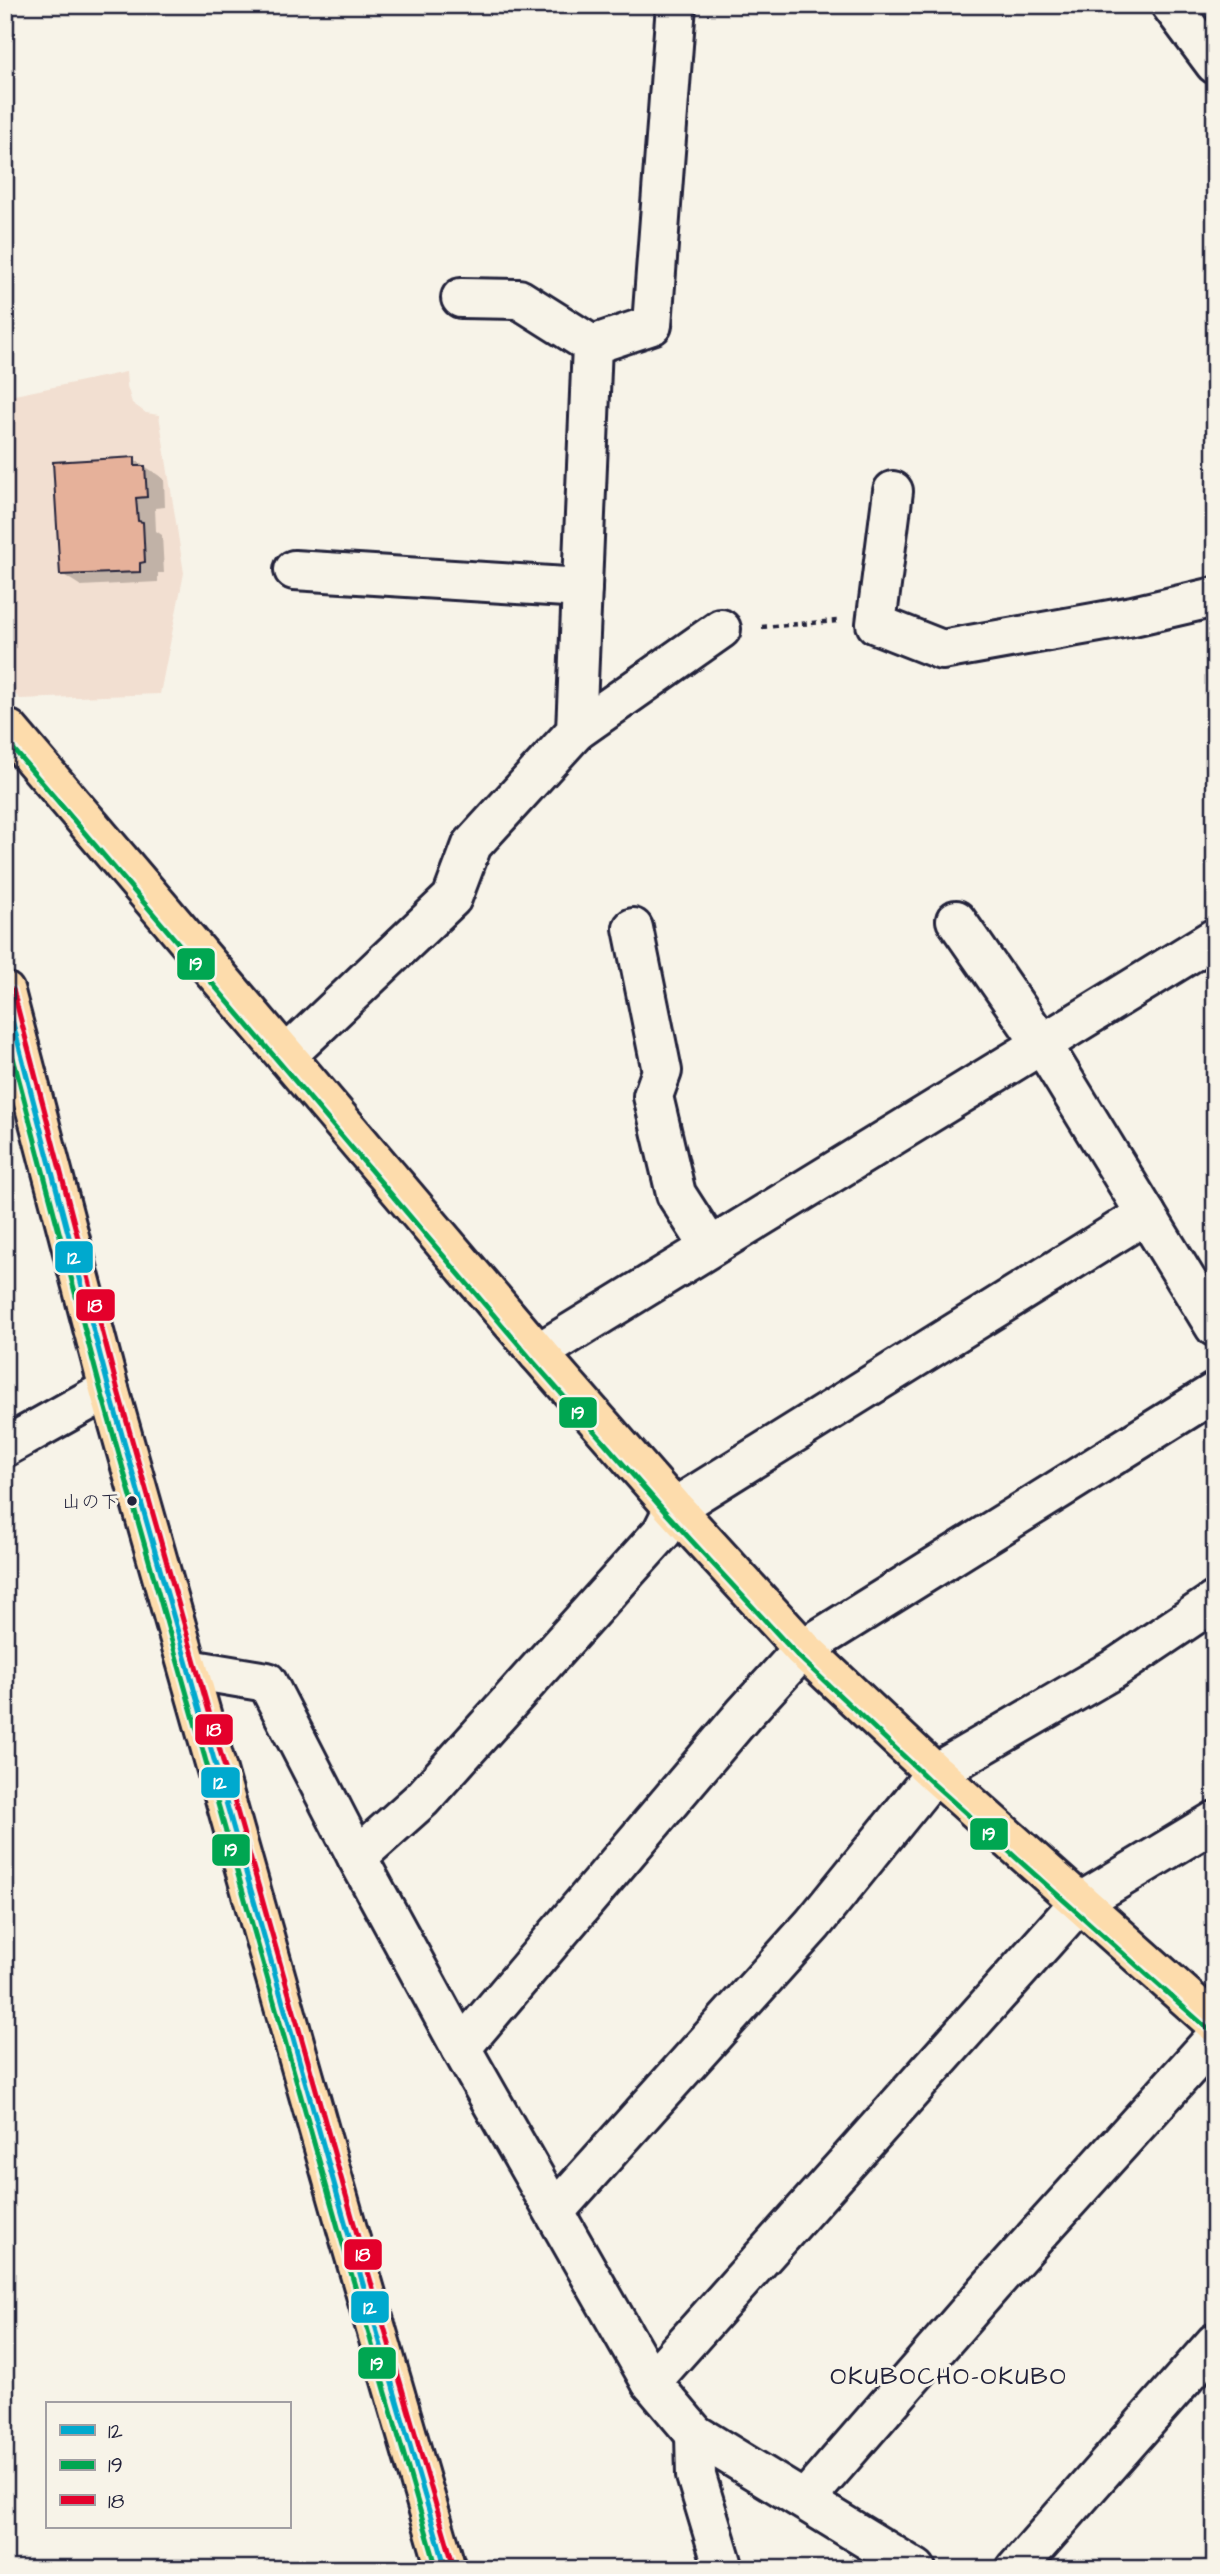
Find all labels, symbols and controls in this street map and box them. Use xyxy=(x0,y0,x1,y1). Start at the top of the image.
line badge: 19 xyxy=(176,947,216,981)
text: 19 xyxy=(189,951,203,978)
line badge: 12 xyxy=(54,1240,94,1274)
text: 12 xyxy=(67,1245,81,1272)
line badge: 18 xyxy=(75,1288,116,1322)
text: 18 xyxy=(88,1293,103,1320)
line badge: 19 xyxy=(558,1396,598,1429)
text: 19 xyxy=(571,1400,585,1427)
place label: 山の下 xyxy=(62,1489,119,1516)
marker: 山の下 xyxy=(125,1494,139,1508)
line badge: 18 xyxy=(194,1713,234,1746)
text: 18 xyxy=(207,1717,222,1744)
line badge: 12 xyxy=(200,1766,241,1799)
text: 12 xyxy=(213,1770,227,1797)
line badge: 19 xyxy=(969,1817,1009,1851)
text: 19 xyxy=(982,1821,996,1848)
line badge: 19 xyxy=(211,1833,251,1867)
text: 19 xyxy=(224,1837,238,1864)
line badge: 18 xyxy=(343,2238,383,2271)
text: 18 xyxy=(356,2242,371,2269)
line badge: 12 xyxy=(350,2290,390,2324)
text: 12 xyxy=(363,2295,377,2322)
line badge: 19 xyxy=(357,2346,397,2380)
text: 19 xyxy=(370,2351,384,2378)
district label: OKUBOCHO-OKUBO xyxy=(830,2360,1068,2394)
legend xyxy=(46,2402,290,2528)
text: 12 xyxy=(108,2417,123,2446)
text: 19 xyxy=(108,2451,123,2480)
text: 18 xyxy=(108,2487,125,2516)

